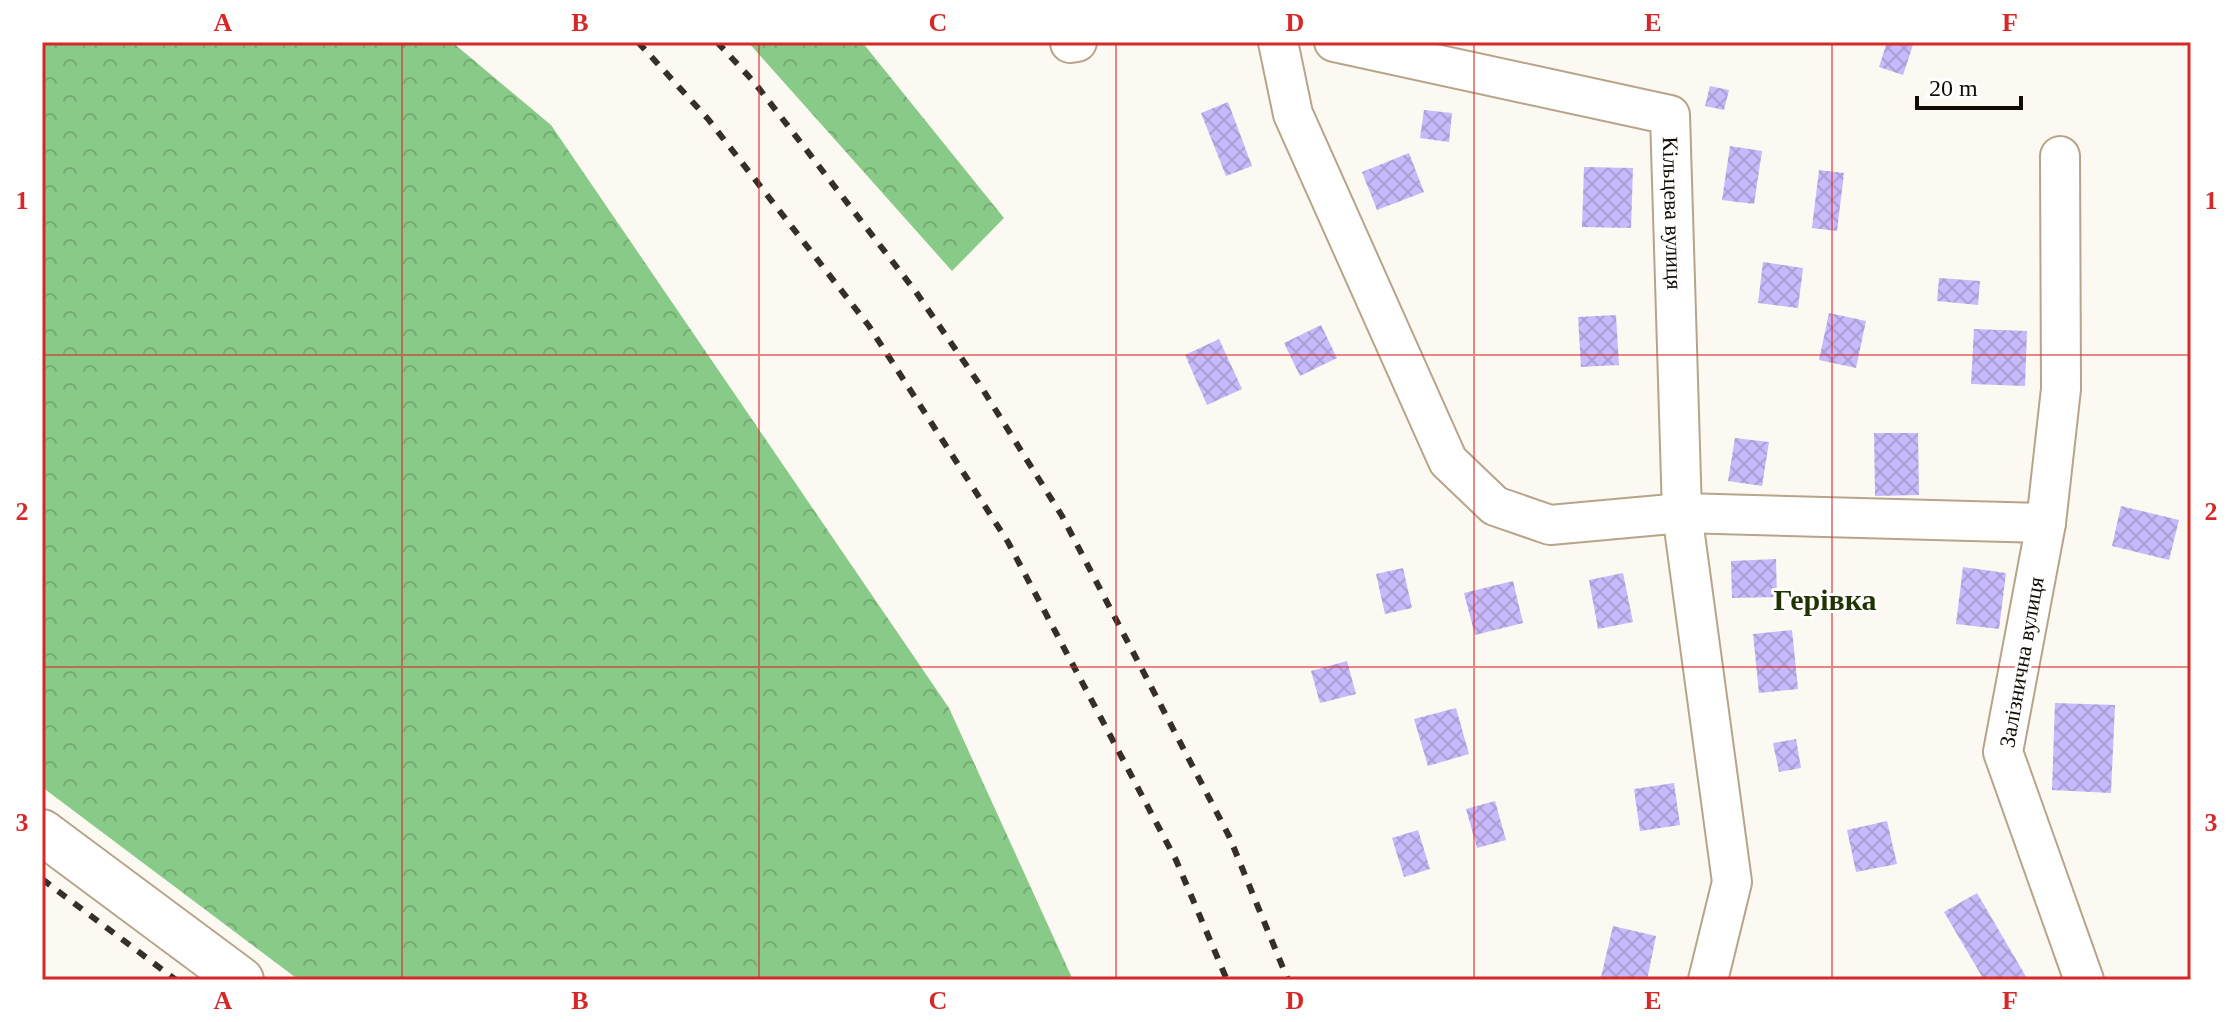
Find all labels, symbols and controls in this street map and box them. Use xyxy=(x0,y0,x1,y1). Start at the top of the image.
text: A xyxy=(214,8,233,37)
text: B xyxy=(571,8,589,37)
text: C xyxy=(929,8,947,37)
text: D xyxy=(1286,8,1304,37)
text: E xyxy=(1644,8,1662,37)
text: F xyxy=(2002,8,2018,37)
scale bar xyxy=(1917,60,2021,110)
text: 20 m xyxy=(1929,75,1978,101)
street label: Кільцева вулиця xyxy=(1658,136,1687,290)
text: 1 xyxy=(16,186,29,215)
text: 1 xyxy=(2205,186,2218,215)
text: 2 xyxy=(16,497,29,526)
text: 2 xyxy=(2205,497,2218,526)
street label: Залізнична вулиця xyxy=(1994,575,2049,749)
district label: Герівка xyxy=(1773,583,1877,616)
text: 3 xyxy=(16,808,29,837)
text: 3 xyxy=(2205,808,2218,837)
text: A xyxy=(214,986,233,1015)
text: B xyxy=(571,986,589,1015)
text: C xyxy=(929,986,947,1015)
text: D xyxy=(1286,986,1304,1015)
text: E xyxy=(1644,986,1662,1015)
text: F xyxy=(2002,986,2018,1015)

